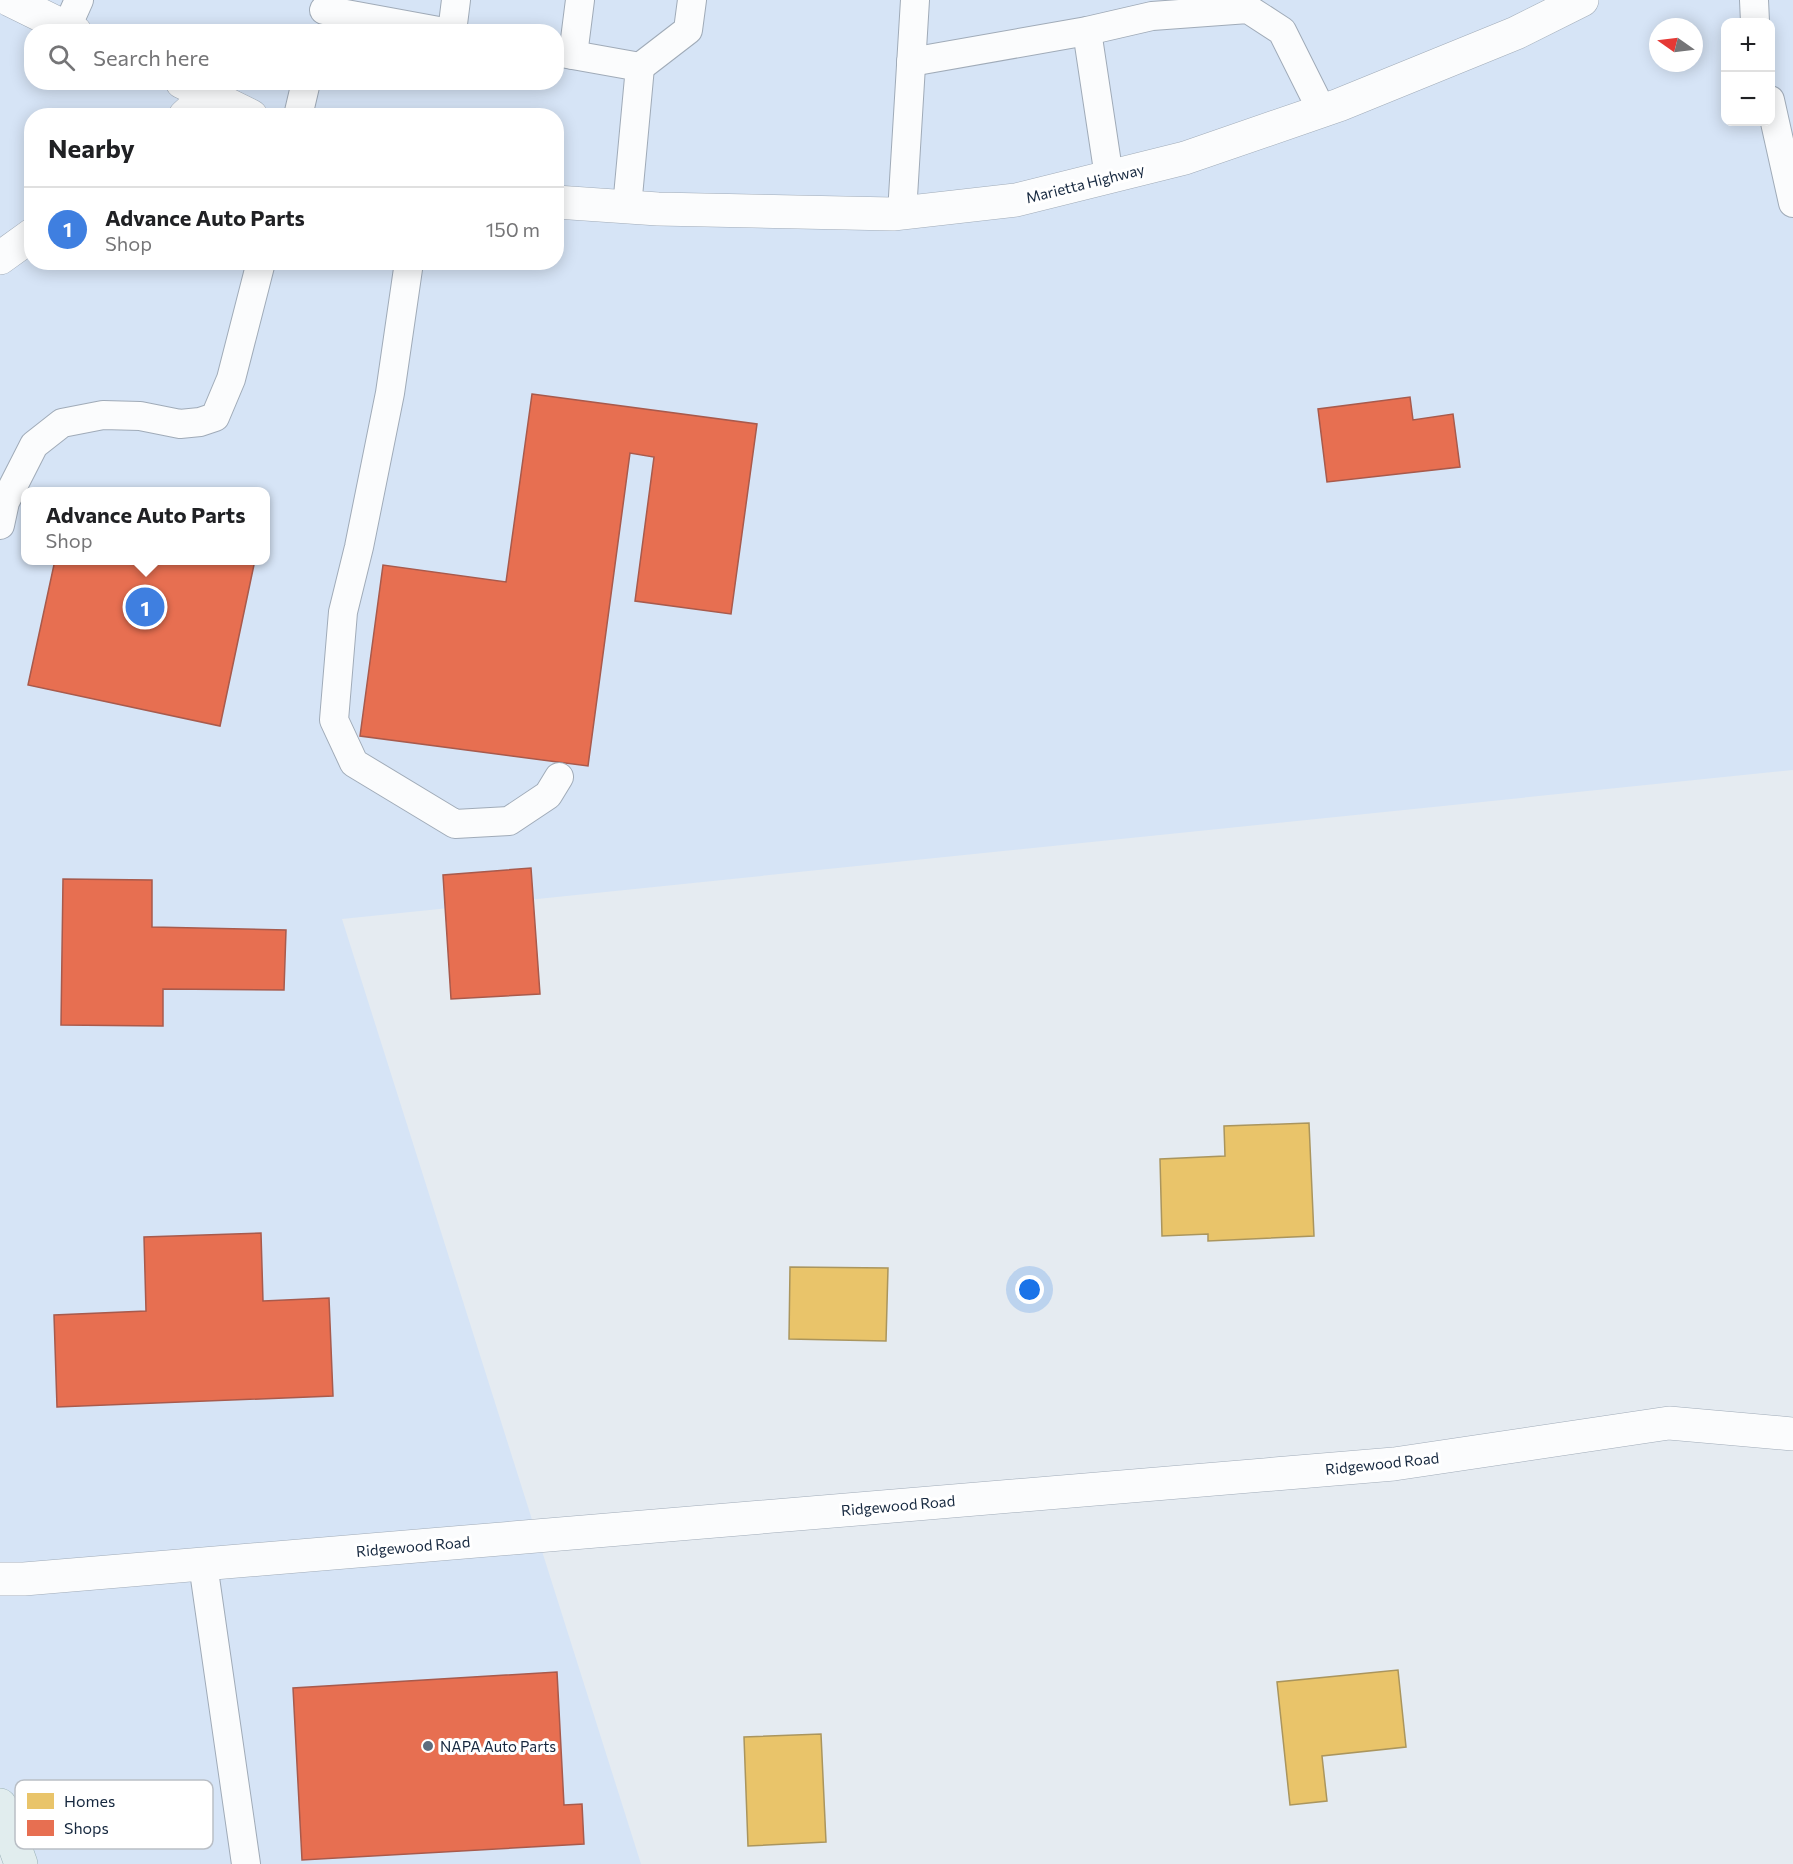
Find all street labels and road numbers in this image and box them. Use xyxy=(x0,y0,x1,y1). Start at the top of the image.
street label: Marietta Highway xyxy=(1024,159,1146,206)
street label: Ridgewood Road xyxy=(1324,1448,1440,1478)
street label: Ridgewood Road xyxy=(840,1491,956,1519)
street label: Ridgewood Road xyxy=(355,1532,471,1560)

